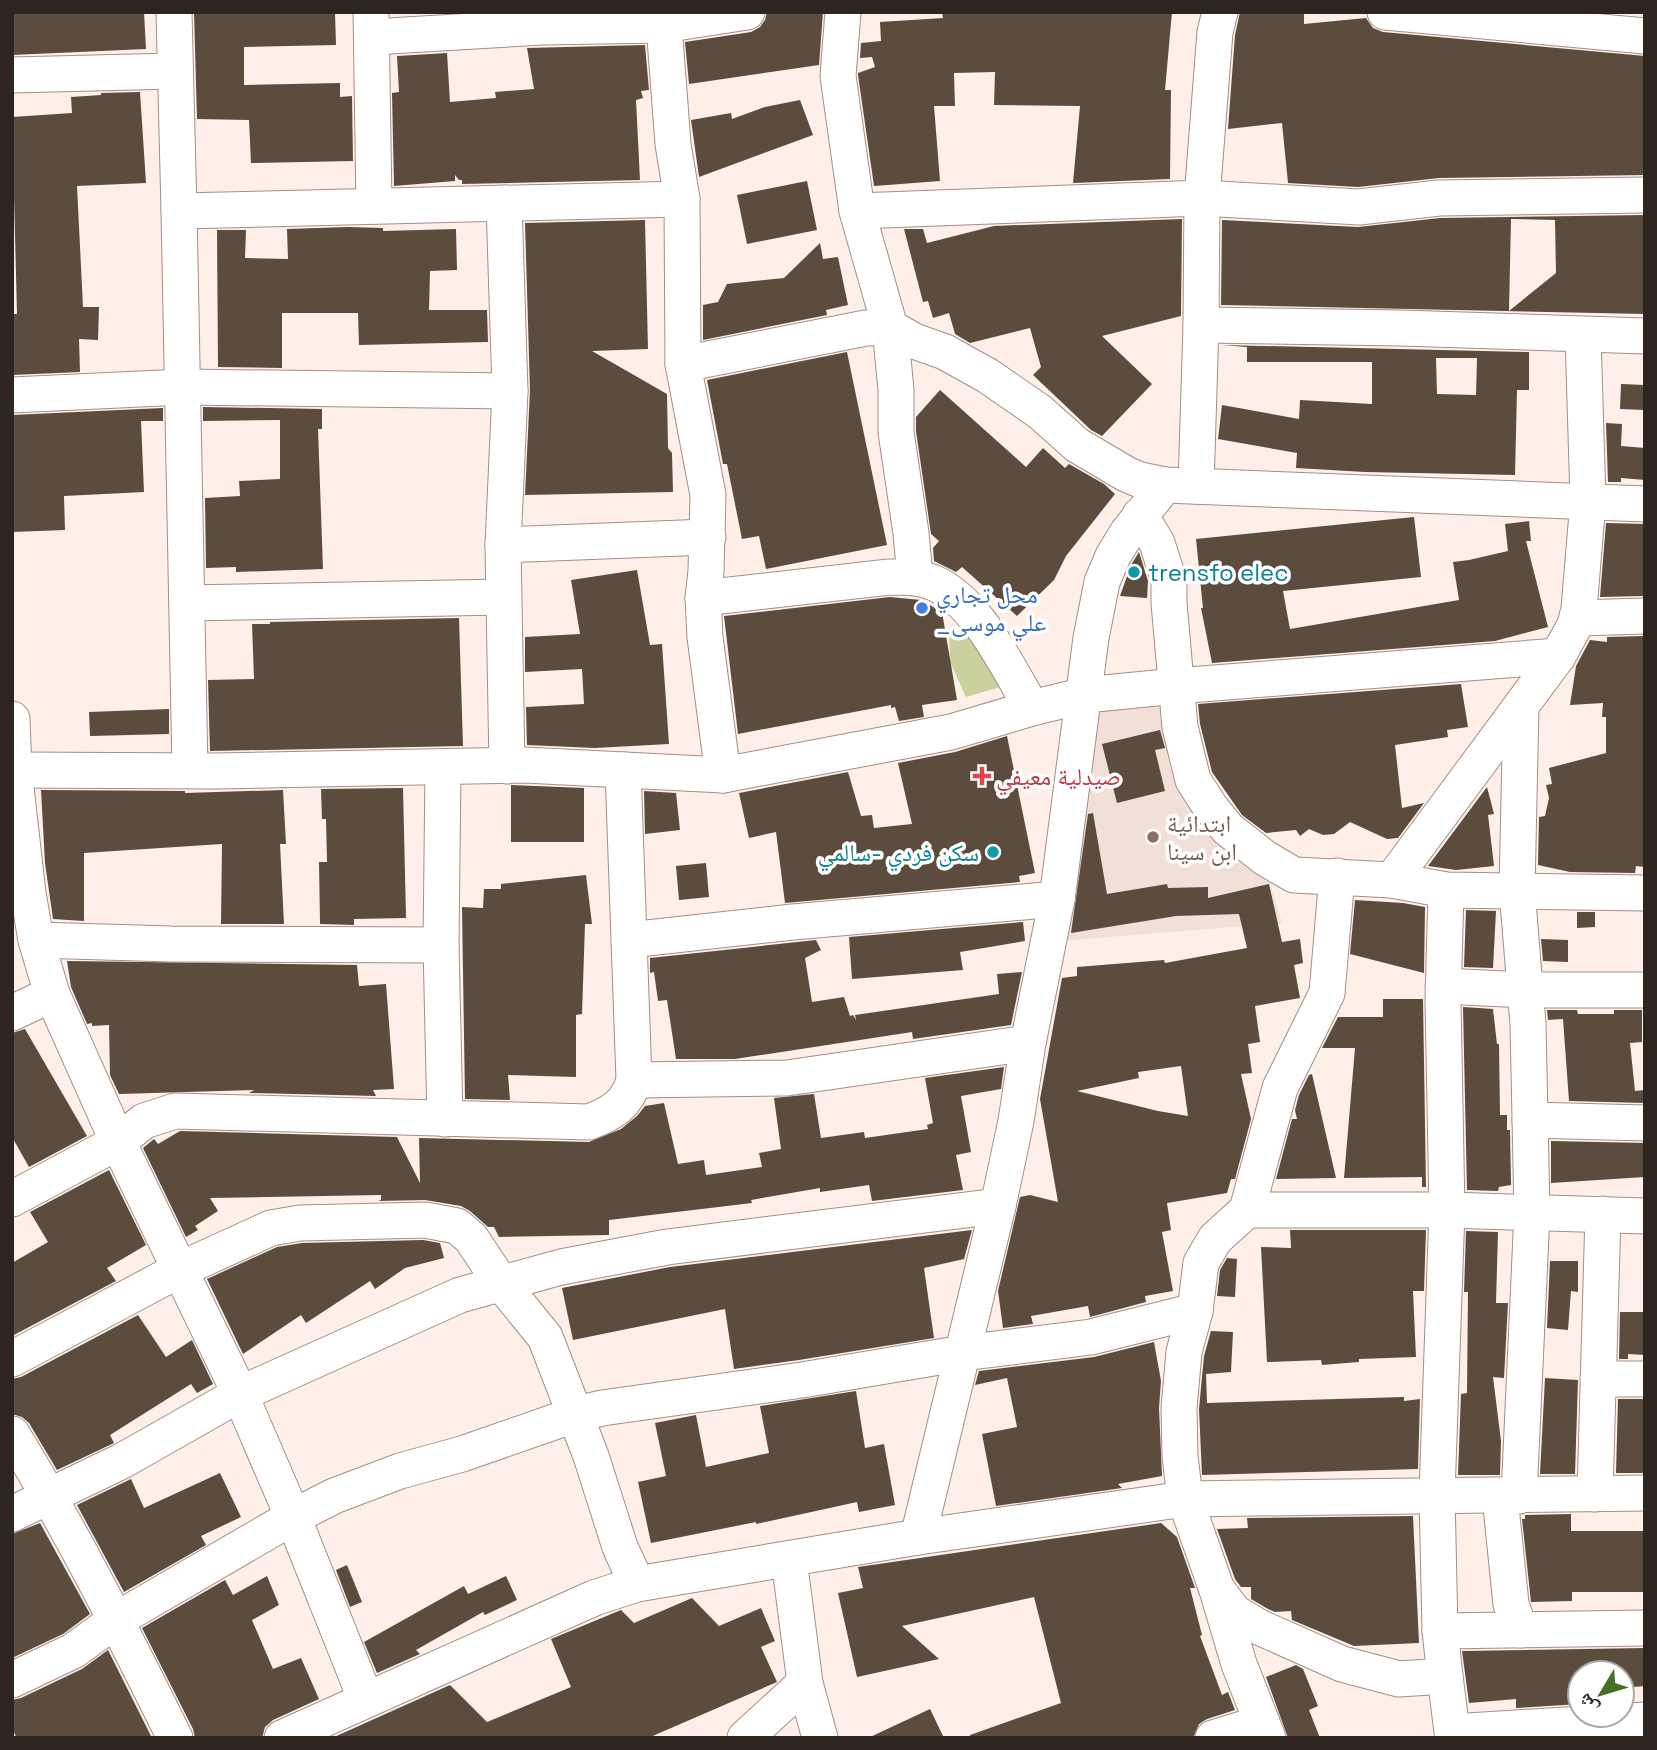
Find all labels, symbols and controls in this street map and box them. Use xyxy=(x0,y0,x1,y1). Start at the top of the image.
place label: trensfo elec xyxy=(1148,557,1289,588)
marker: trensfo elec xyxy=(1126,564,1142,580)
place label: محل تجاري _علي موسى xyxy=(936,579,1046,642)
marker: محل تجاري _علي موسى xyxy=(914,600,930,616)
place label: صيدلية معيفي xyxy=(996,761,1121,796)
marker: صيدلية معيفي xyxy=(974,768,990,784)
place label: ابتدائية ابن سينا xyxy=(1167,808,1237,867)
marker: ابتدائية ابن سينا xyxy=(1145,829,1161,845)
place label: سكن فردي -سالمي xyxy=(818,837,979,872)
marker: سكن فردي -سالمي xyxy=(985,844,1001,860)
north arrow xyxy=(1566,1659,1636,1729)
text: ش xyxy=(1572,1689,1604,1720)

